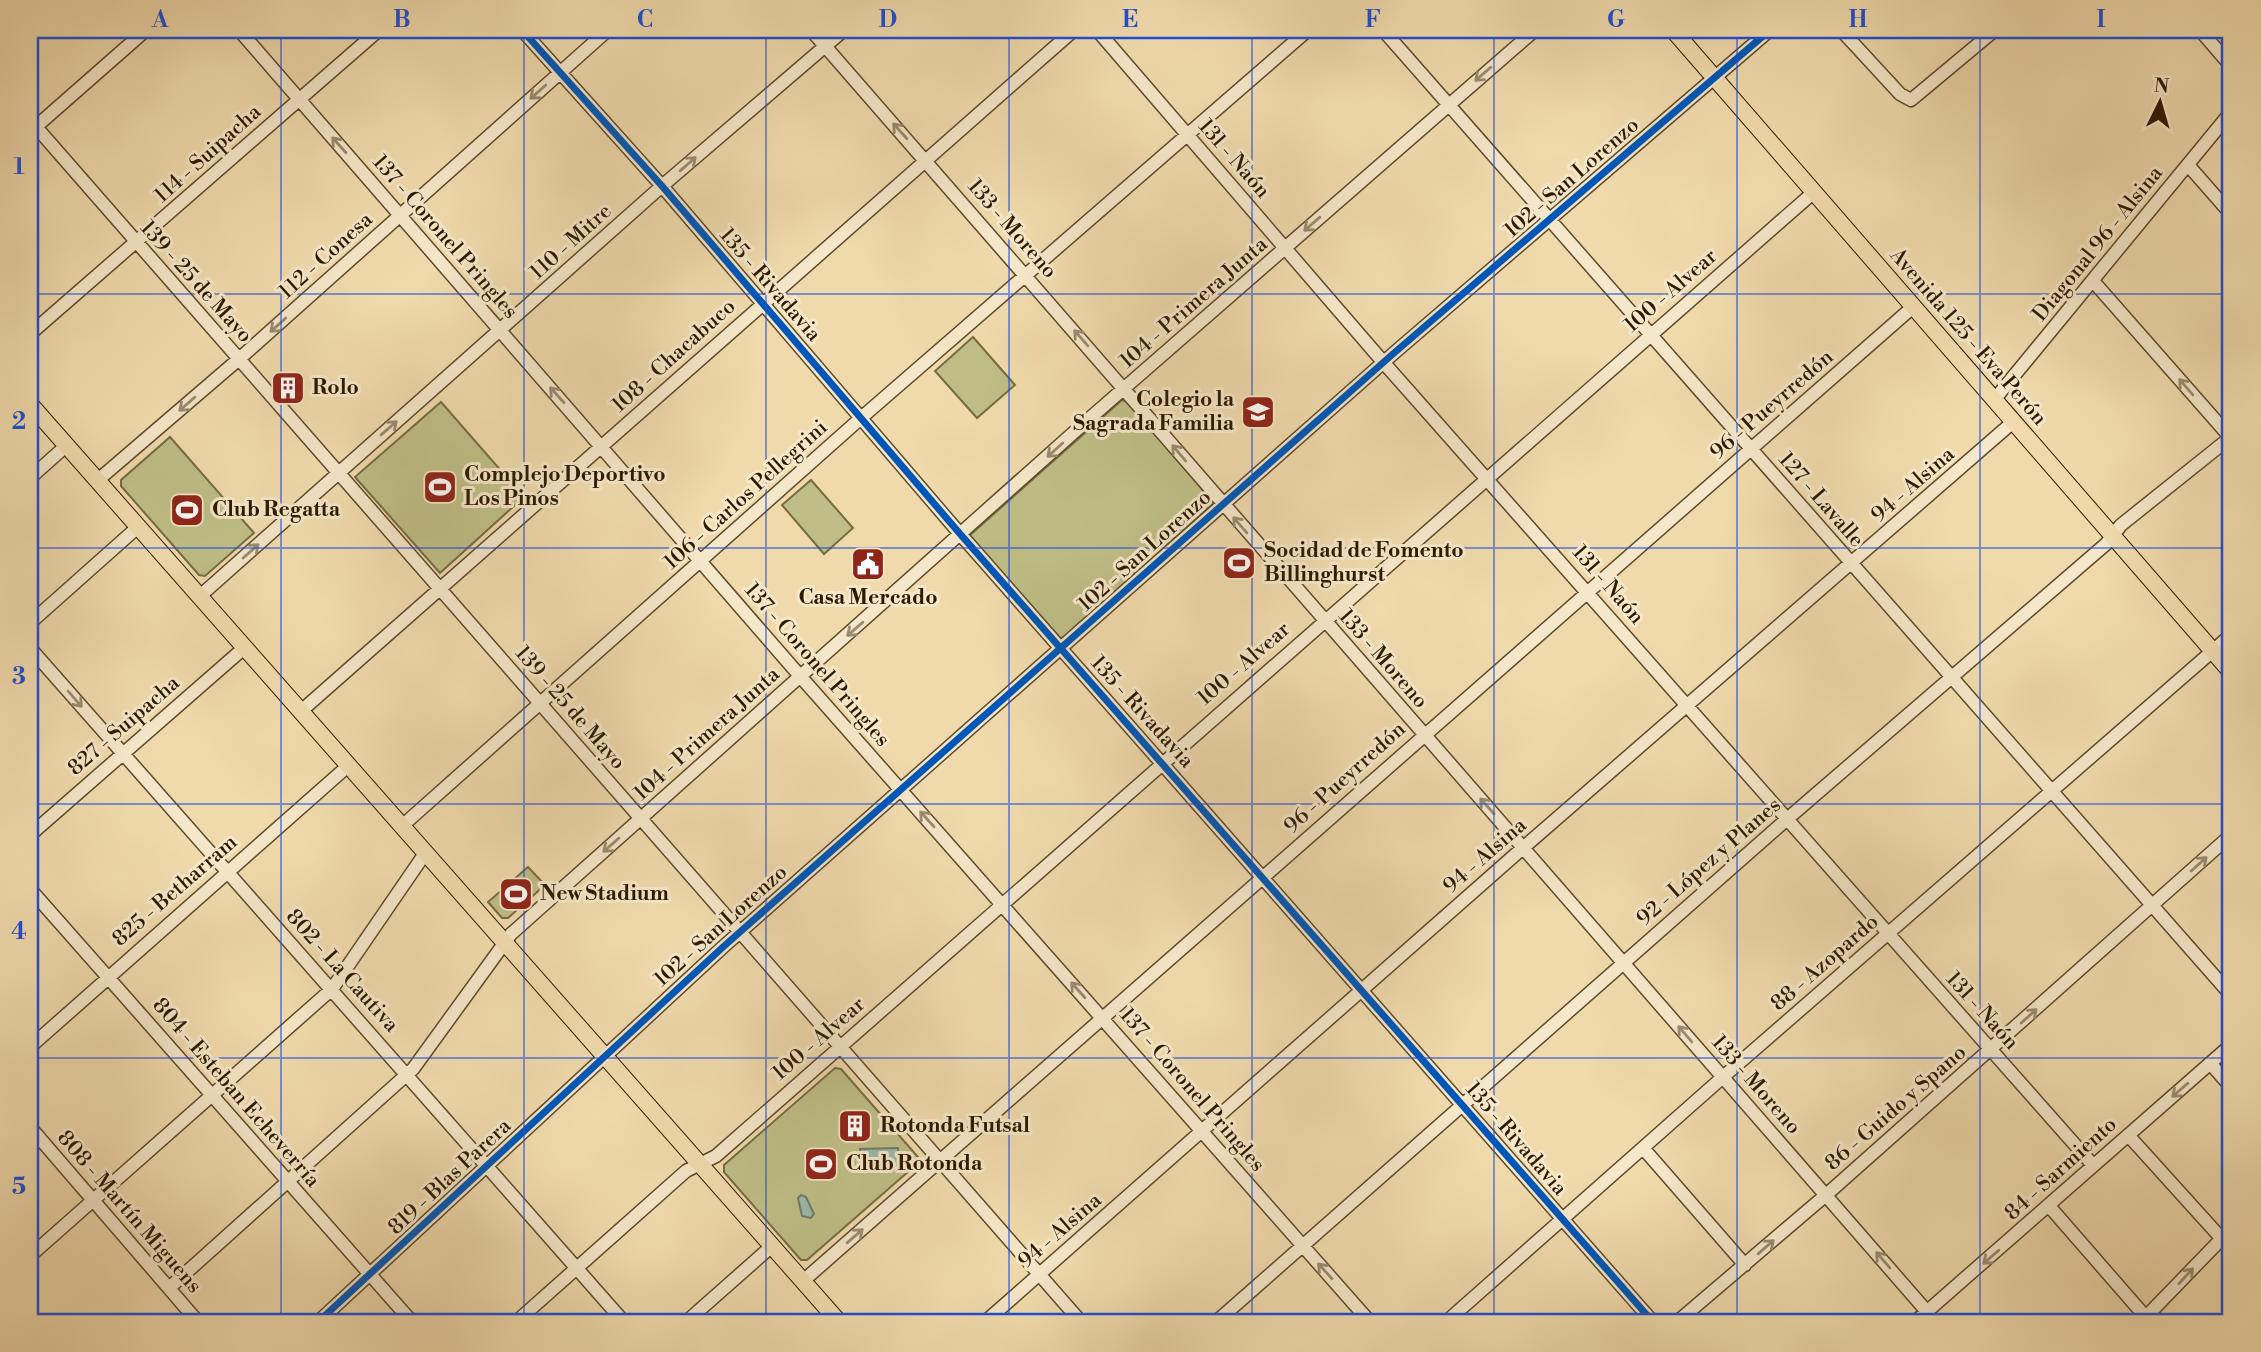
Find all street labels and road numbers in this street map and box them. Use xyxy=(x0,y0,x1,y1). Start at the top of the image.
street label: 114 - Suipacha xyxy=(149,99,267,209)
street label: 102 - San Lorenzo xyxy=(1499,112,1645,244)
street label: 131 - Naón xyxy=(1193,114,1276,204)
street label: 137 - Coronel Pringles xyxy=(367,150,523,324)
street label: Diagonal 96 - Alsina xyxy=(2027,161,2169,327)
street label: 133 - Moreno xyxy=(962,174,1062,284)
street label: 110 - Mitre xyxy=(525,198,617,286)
street label: 112 - Conesa xyxy=(274,207,379,305)
street label: 139 - 25 de Mayo xyxy=(134,215,258,349)
street label: 135 - Rivadavia xyxy=(714,223,827,347)
street label: 104 - Primera Junta xyxy=(1115,231,1274,374)
street label: Avenida 125 - Eva Perón xyxy=(1883,242,2052,431)
street label: 100 - Alvear xyxy=(1619,244,1723,338)
street label: 108 - Chacabuco xyxy=(607,294,741,418)
street label: 96 - Pueyrredón xyxy=(1705,344,1839,466)
street label: 106 - Carlos Pellegrini xyxy=(659,415,833,575)
street label: 94 - Alsina xyxy=(1866,441,1960,528)
street label: 127 - Lavalle xyxy=(1773,447,1869,553)
street label: 102 - San Lorenzo xyxy=(1073,484,1217,618)
street label: 131 - Naón xyxy=(1567,540,1650,630)
street label: 137 - Coronel Pringles xyxy=(739,578,895,752)
street label: 133 - Moreno xyxy=(1333,604,1433,714)
street label: 100 - Alvear xyxy=(1192,617,1296,711)
street label: 139 - 25 de Mayo xyxy=(509,641,631,775)
street label: 135 - Rivadavia xyxy=(1085,651,1199,774)
street label: 104 - Primera Junta xyxy=(629,661,786,806)
street label: 827 - Suipacha xyxy=(63,670,185,782)
street label: 96 - Pueyrredón xyxy=(1279,716,1412,839)
street label: 92 - López y Planes xyxy=(1632,792,1786,932)
street label: 94 - Alsina xyxy=(1438,812,1532,899)
street label: 825 - Betharram xyxy=(107,830,243,952)
street label: 102 - San Lorenzo xyxy=(649,859,793,993)
street label: 802 - La Cautiva xyxy=(280,904,404,1038)
street label: 88 - Azopardo xyxy=(1766,909,1884,1017)
street label: 131 - Naón xyxy=(1940,966,2024,1056)
street label: 100 - Alvear xyxy=(767,992,871,1086)
street label: 804 - Esteban Echeverría xyxy=(147,993,326,1193)
street label: 137 - Coronel Pringles xyxy=(1114,1003,1270,1177)
street label: 133 - Moreno xyxy=(1706,1030,1806,1140)
street label: 86 - Guido y Spano xyxy=(1820,1040,1972,1176)
street label: 135 - Rivadavia xyxy=(1460,1077,1573,1201)
street label: 84 - Sarmiento xyxy=(1999,1112,2123,1226)
street label: 819 - Blas Parera xyxy=(383,1113,517,1241)
street label: 808 - Martín Miguens xyxy=(51,1125,207,1299)
street label: 94 - Alsina xyxy=(1013,1187,1107,1274)

